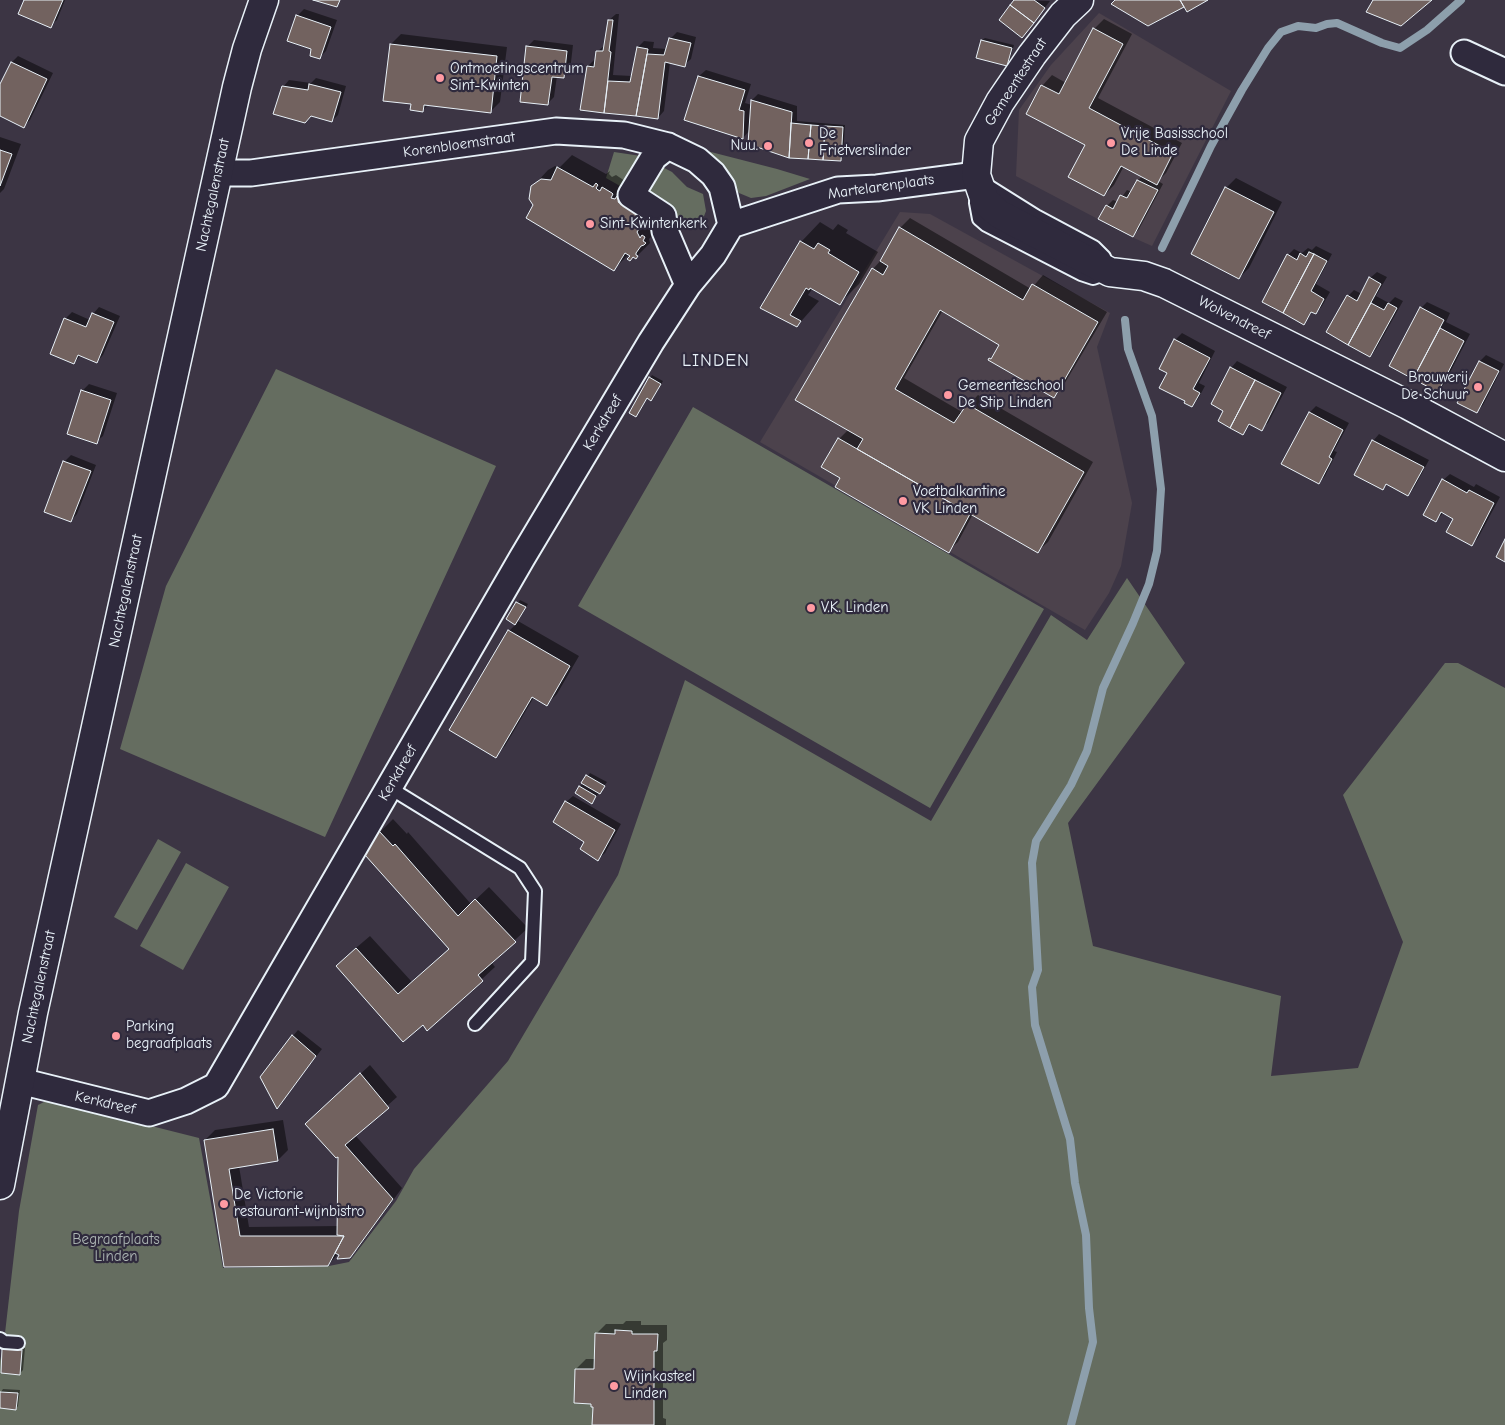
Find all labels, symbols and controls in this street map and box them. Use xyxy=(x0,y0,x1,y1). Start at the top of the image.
street label: Gemeentestraat xyxy=(981,35,1051,129)
place label: Ontmoetingscentrum Sint-Kwinten xyxy=(450,60,584,95)
marker: Ontmoetingscentrum Sint-Kwinten xyxy=(434,72,446,84)
place label: De Frietverslinder xyxy=(819,125,911,160)
place label: Vrije Basisschool De Linde xyxy=(1121,125,1228,160)
street label: Korenbloemstraat xyxy=(402,128,516,162)
street label: Nachtegalenstraat xyxy=(192,137,234,253)
place label: Nuu. xyxy=(731,137,758,155)
marker: De Frietverslinder xyxy=(803,137,815,149)
marker: Vrije Basisschool De Linde xyxy=(1105,137,1117,149)
marker: Nuu. xyxy=(762,140,774,152)
street label: Martelarenplaats xyxy=(827,171,935,203)
place label: Sint-Kwintenkerk xyxy=(600,215,707,233)
marker: Sint-Kwintenkerk xyxy=(584,218,596,230)
street label: Wolvendreef xyxy=(1195,292,1273,344)
district label: LINDEN xyxy=(681,350,751,372)
place label: Brouwerij De Schuur xyxy=(1401,369,1468,404)
place label: Gemeenteschool De Stip Linden xyxy=(958,377,1064,412)
marker: Brouwerij De Schuur xyxy=(1472,381,1484,393)
marker: Gemeenteschool De Stip Linden xyxy=(942,389,954,401)
street label: Kerkdreef xyxy=(579,392,627,454)
place label: Voetbalkantine VK Linden xyxy=(913,483,1005,518)
marker: Voetbalkantine VK Linden xyxy=(897,495,909,507)
street label: Nachtegalenstraat xyxy=(105,533,147,649)
place label: V.K. Linden xyxy=(821,599,888,617)
marker: V.K. Linden xyxy=(805,602,817,614)
street label: Kerkdreef xyxy=(375,742,421,804)
street label: Nachtegalenstraat xyxy=(18,929,60,1045)
place label: Parking begraafplaats xyxy=(126,1018,212,1053)
marker: Parking begraafplaats xyxy=(110,1030,122,1042)
street label: Kerkdreef xyxy=(73,1087,137,1119)
place label: De Victorie restaurant-wijnbistro xyxy=(234,1186,365,1221)
marker: De Victorie restaurant-wijnbistro xyxy=(218,1198,230,1210)
park label: Begraafplaats Linden xyxy=(72,1231,160,1266)
place label: Wijnkasteel Linden xyxy=(624,1368,695,1403)
marker: Wijnkasteel Linden xyxy=(608,1380,620,1392)

